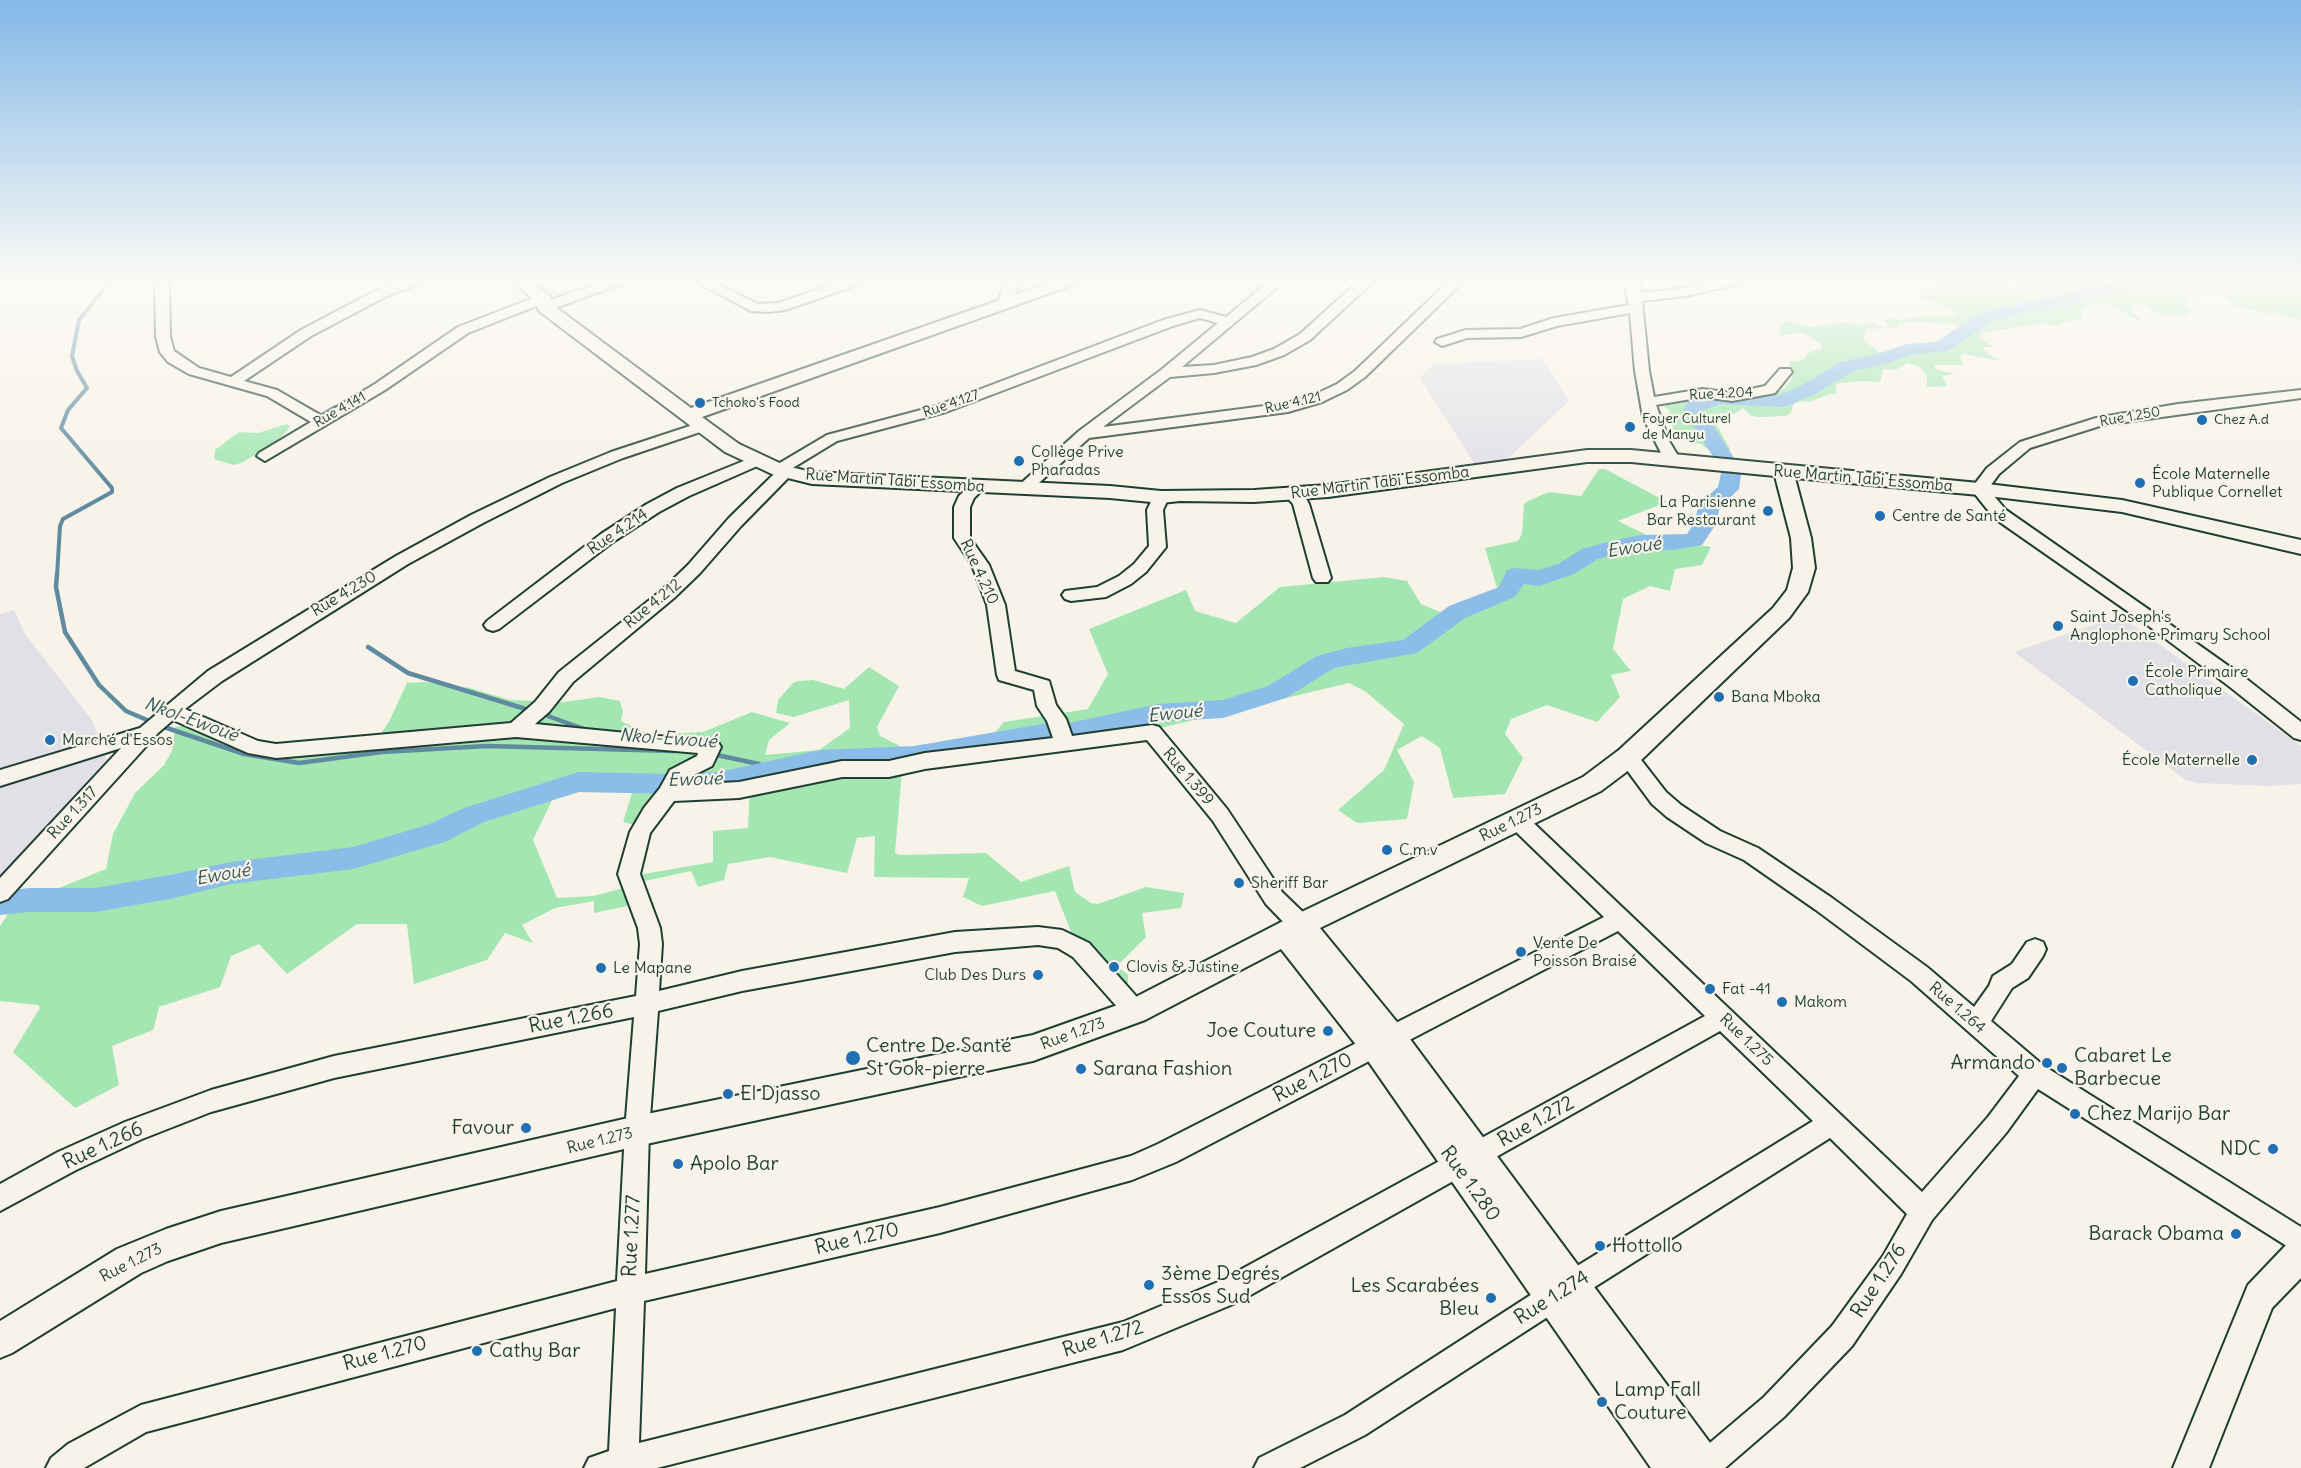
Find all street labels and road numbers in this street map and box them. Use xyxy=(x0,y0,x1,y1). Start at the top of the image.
street label: Rue 4.204 xyxy=(1689,384,1753,404)
street label: Rue 4.127 xyxy=(921,387,981,421)
street label: Rue 4.141 xyxy=(311,388,369,432)
street label: Rue 4.121 xyxy=(1263,388,1323,418)
street label: Rue 1.250 xyxy=(2098,403,2162,431)
street label: Rue Martin Tabi Essomba xyxy=(1773,462,1953,496)
street label: Rue Martin Tabi Essomba xyxy=(1290,463,1470,503)
street label: Rue Martin Tabi Essomba xyxy=(805,465,985,497)
street label: Rue 4.214 xyxy=(584,505,652,559)
street label: Rue 4.210 xyxy=(956,536,1002,608)
street label: Rue 4.230 xyxy=(308,567,380,621)
street label: Rue 4.212 xyxy=(620,575,686,633)
street label: Rue 1.399 xyxy=(1158,744,1218,810)
street label: Rue 1.317 xyxy=(44,783,102,843)
street label: Rue 1.273 xyxy=(1477,800,1545,846)
street label: Rue 1.264 xyxy=(1925,978,1989,1038)
street label: Rue 1.266 xyxy=(527,999,615,1039)
street label: Rue 1.275 xyxy=(1715,1010,1777,1070)
street label: Rue 1.273 xyxy=(1038,1013,1108,1055)
street label: Rue 1.270 xyxy=(1269,1048,1357,1108)
street label: Rue 1.272 xyxy=(1494,1091,1578,1153)
street label: Rue 1.266 xyxy=(59,1117,147,1175)
street label: Rue 1.273 xyxy=(565,1124,635,1158)
street label: Rue 1.280 xyxy=(1435,1142,1505,1226)
street label: Rue 1.277 xyxy=(618,1194,646,1278)
street label: Rue 1.270 xyxy=(813,1218,901,1260)
street label: Rue 1.273 xyxy=(97,1239,165,1287)
street label: Rue 1.276 xyxy=(1846,1239,1912,1323)
street label: Rue 1.274 xyxy=(1510,1266,1594,1330)
street label: Rue 1.272 xyxy=(1060,1315,1146,1363)
street label: Rue 1.270 xyxy=(340,1331,430,1377)

